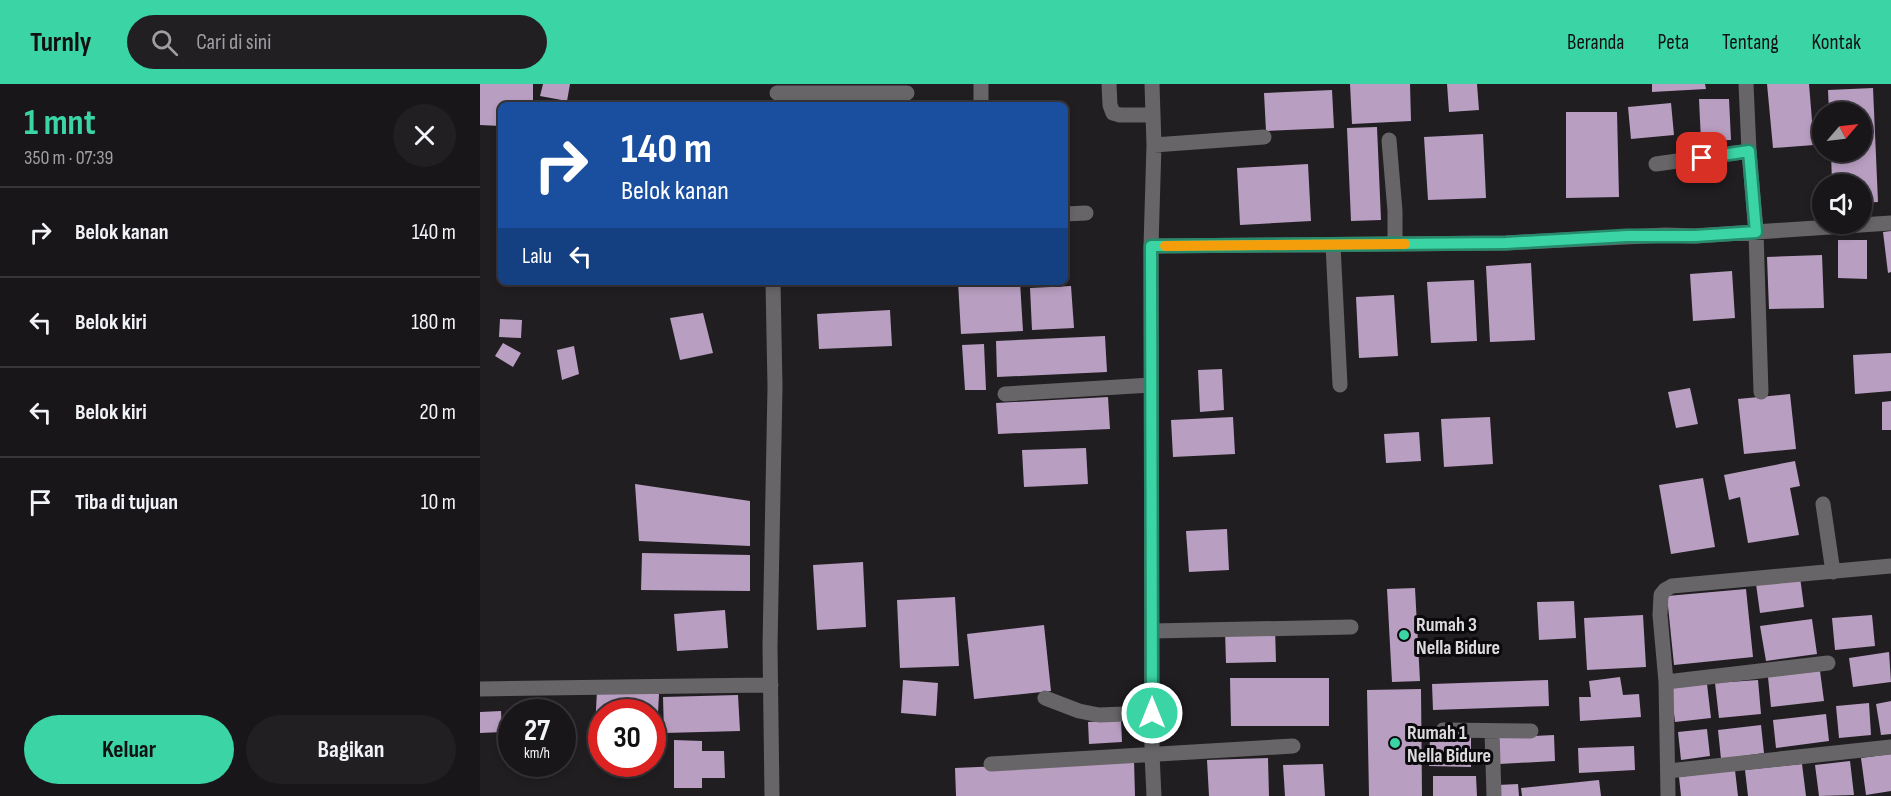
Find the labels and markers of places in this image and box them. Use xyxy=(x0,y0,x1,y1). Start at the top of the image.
pin xyxy=(1676,132,1727,183)
place label: Rumah 3 Nella Bidure xyxy=(1416,613,1500,660)
marker: Rumah 3 Nella Bidure xyxy=(1397,628,1411,642)
place label: Rumah 1 Nella Bidure xyxy=(1407,721,1491,768)
marker: Rumah 1 Nella Bidure xyxy=(1388,736,1402,750)

